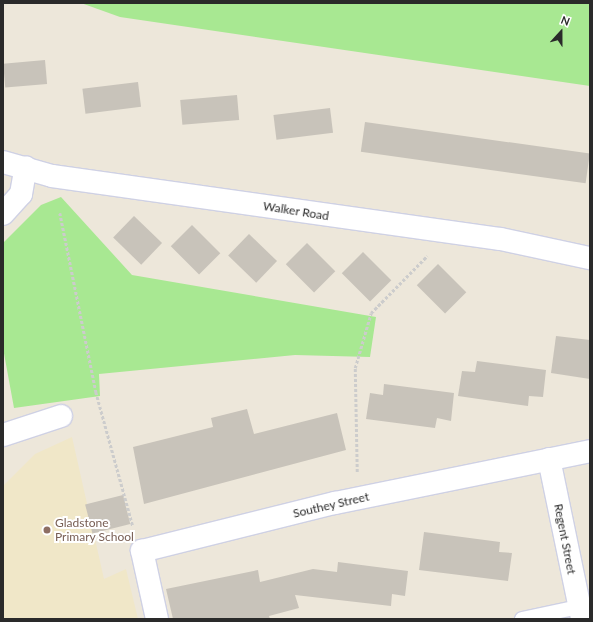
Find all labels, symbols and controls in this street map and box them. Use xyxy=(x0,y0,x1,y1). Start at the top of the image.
north arrow xyxy=(541,12,581,52)
text: N xyxy=(559,13,572,28)
street label: Walker Road xyxy=(262,199,330,223)
street label: Southey Street xyxy=(291,489,371,521)
street label: Regent Street xyxy=(551,503,579,575)
place label: Gladstone Primary School xyxy=(55,516,134,544)
marker: Gladstone Primary School xyxy=(42,525,52,535)

